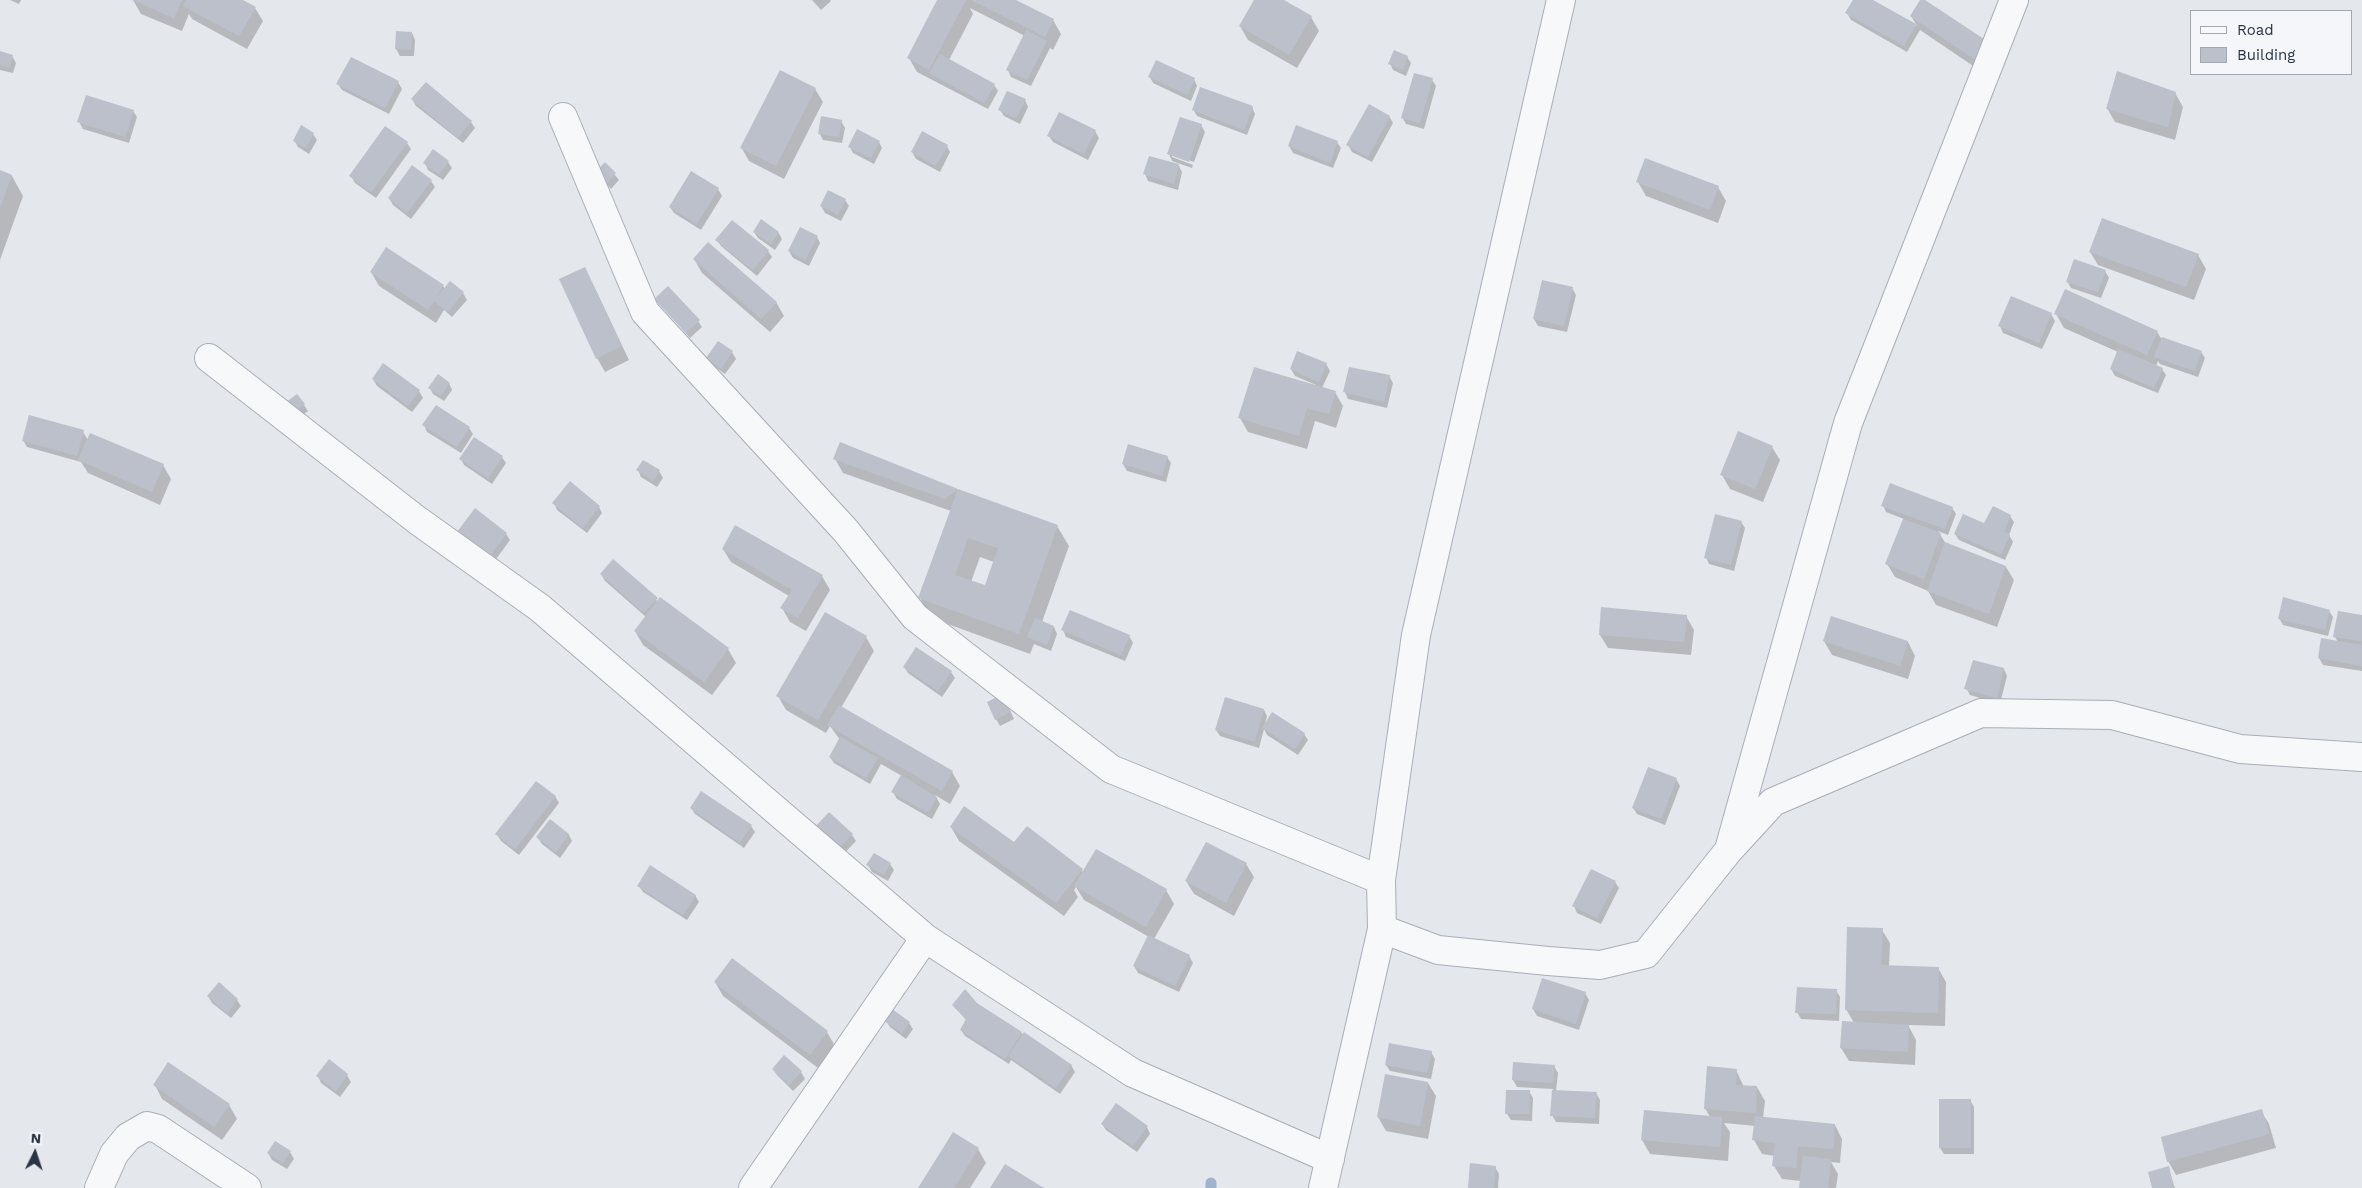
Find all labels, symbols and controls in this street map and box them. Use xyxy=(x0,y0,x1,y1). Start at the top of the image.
legend xyxy=(2190,10,2352,75)
text: Road xyxy=(2237,21,2274,39)
text: Building xyxy=(2237,46,2295,64)
north arrow xyxy=(10,1128,60,1178)
text: N xyxy=(30,1130,42,1146)

